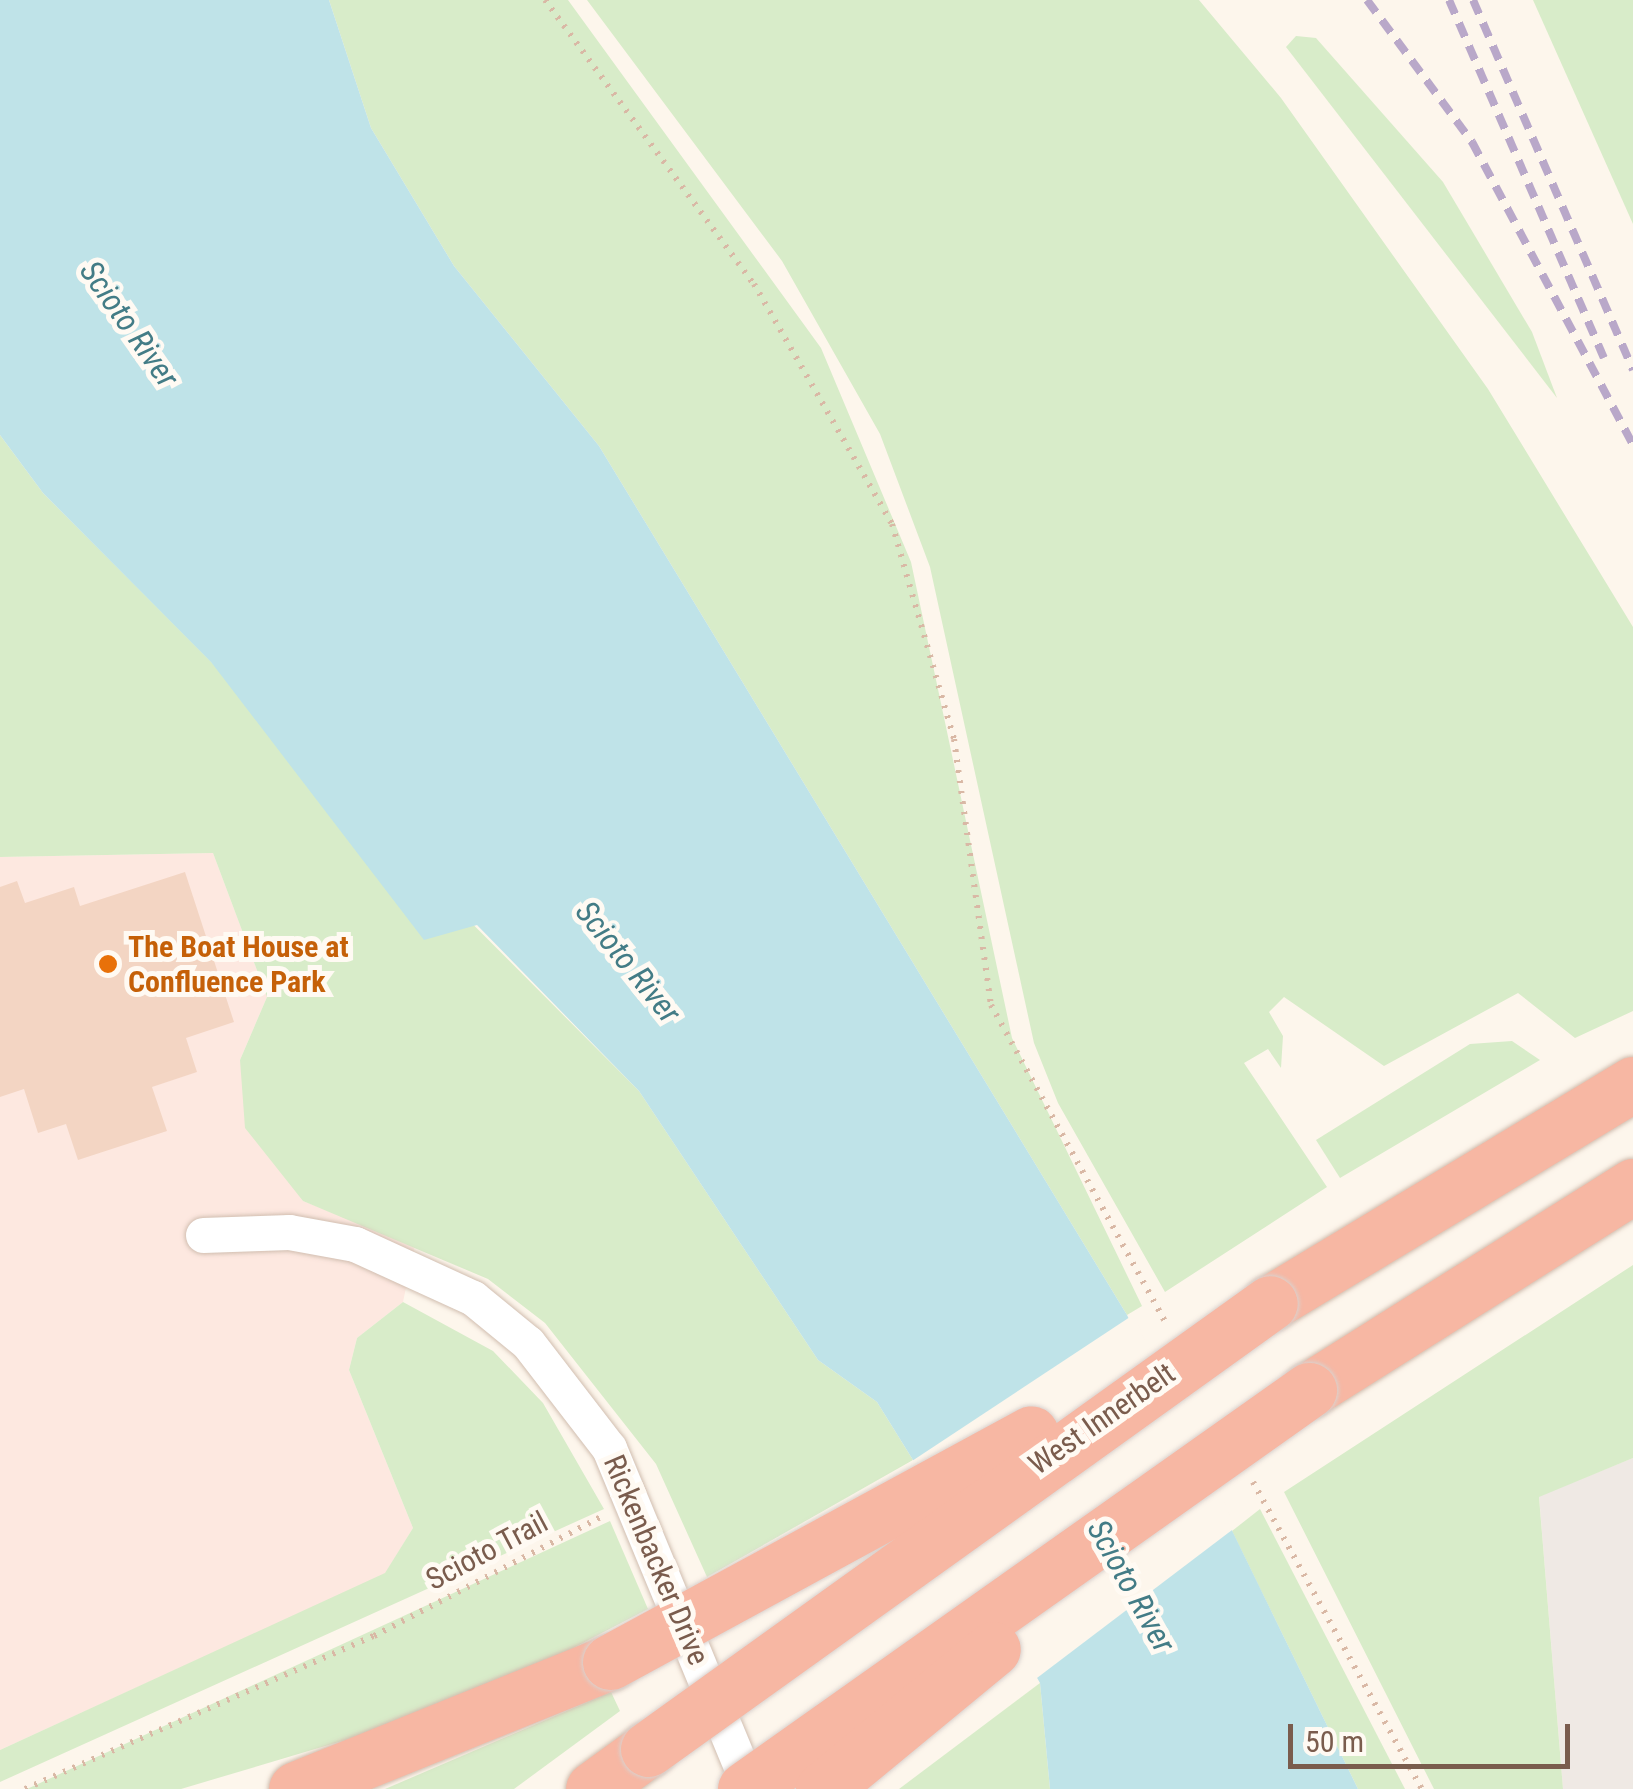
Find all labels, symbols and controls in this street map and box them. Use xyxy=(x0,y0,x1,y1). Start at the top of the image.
water label: Scioto River xyxy=(72,253,186,395)
water label: Scioto River xyxy=(567,893,689,1031)
place label: The Boat House at Confluence Park xyxy=(128,929,349,1000)
marker: The Boat House at Confluence Park xyxy=(97,953,119,975)
street label: West Innerbelt xyxy=(1022,1355,1182,1483)
street label: Rickenbacker Drive xyxy=(596,1450,716,1670)
street label: Scioto Trail xyxy=(420,1504,554,1598)
water label: Scioto River xyxy=(1079,1513,1183,1659)
scale bar xyxy=(1293,1704,1576,1766)
text: 50 m xyxy=(1305,1724,1364,1759)

